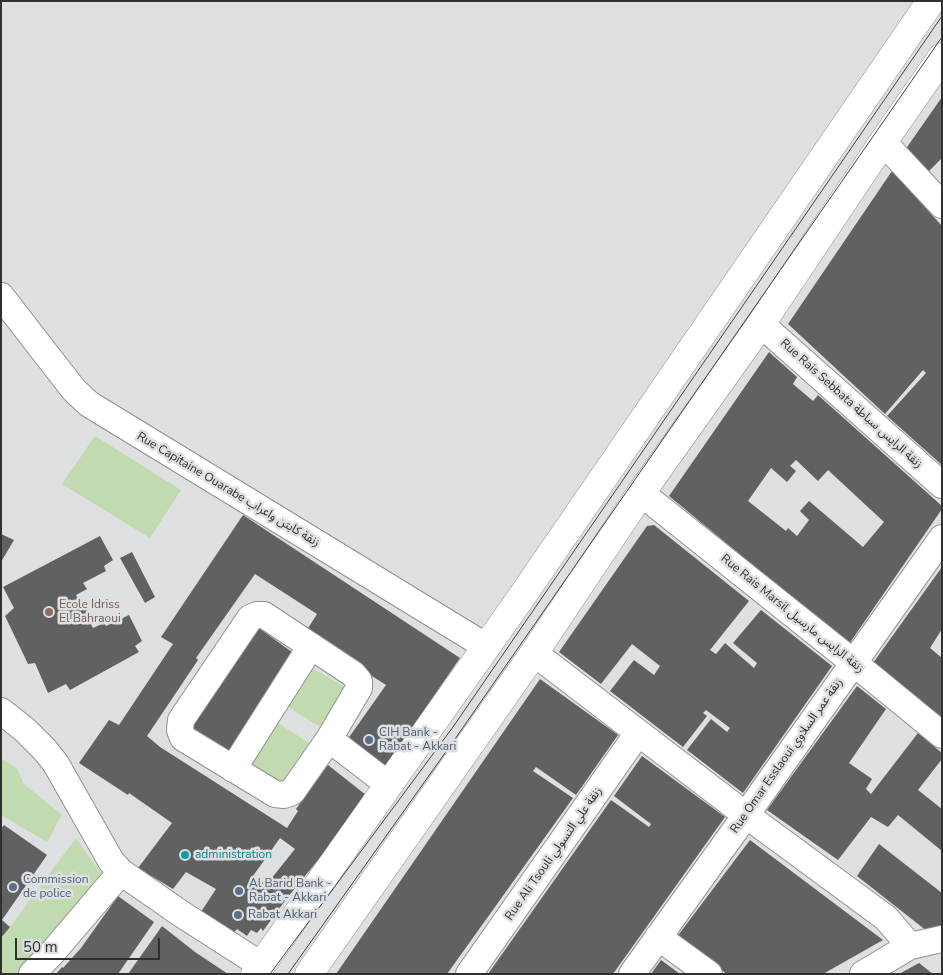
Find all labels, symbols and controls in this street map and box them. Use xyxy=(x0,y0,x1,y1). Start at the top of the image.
street label: Rue Rais Sebbata زنقة الرايس سباطة xyxy=(777,336,925,472)
street label: Rue Capitaine Ouarabe زنقة كابتن واعراب xyxy=(134,430,322,550)
street label: Rue Rais Marsil زنقة الرايس مارسيل xyxy=(717,552,867,676)
place label: Ecole Idriss El Bahraoui xyxy=(59,598,121,626)
marker: Ecole Idriss El Bahraoui xyxy=(43,606,55,618)
street label: Rue Omar Esslaoui زنقة عمر السلاوي xyxy=(728,676,846,836)
place label: CIH Bank - Rabat - Akkari xyxy=(379,726,456,754)
marker: CIH Bank - Rabat - Akkari xyxy=(363,734,375,746)
street label: Rue Ali Tsouli زنقة علي التسولي xyxy=(502,785,606,923)
place label: administration xyxy=(195,848,272,862)
marker: administration xyxy=(179,849,191,861)
place label: Commission de police xyxy=(23,873,88,901)
place label: Al Barid Bank - Rabat - Akkari xyxy=(249,877,331,905)
marker: Commission de police xyxy=(7,881,19,893)
marker: Al Barid Bank - Rabat - Akkari xyxy=(233,885,245,897)
place label: Rabat Akkari xyxy=(248,908,317,922)
marker: Rabat Akkari xyxy=(232,909,244,921)
scale bar xyxy=(18,928,162,960)
text: 50 m xyxy=(23,937,58,957)

